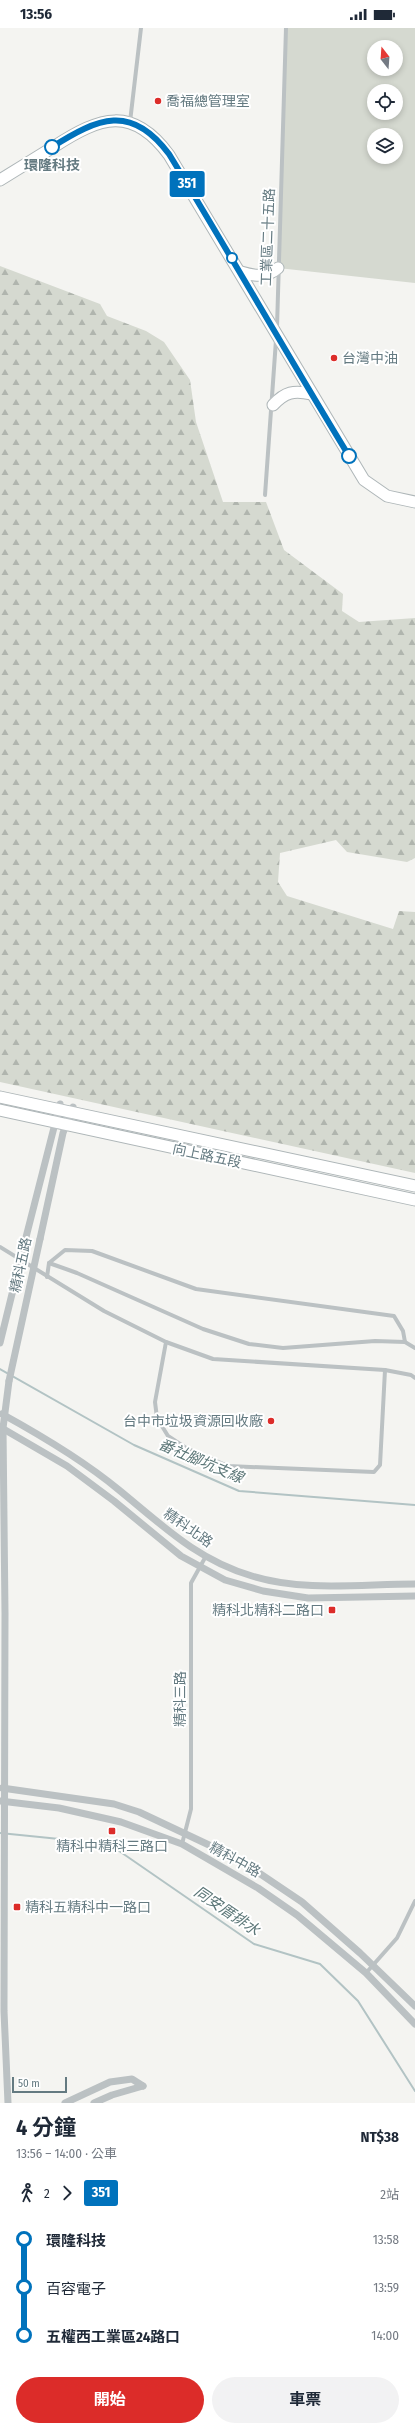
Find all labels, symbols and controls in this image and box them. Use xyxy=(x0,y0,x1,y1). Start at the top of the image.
text: 13:56 xyxy=(20,5,52,23)
north arrow xyxy=(367,40,403,76)
map controls xyxy=(367,40,403,164)
button: locate xyxy=(367,84,403,120)
place label: 喬福總管理室 xyxy=(166,93,250,110)
marker: 喬福總管理室 xyxy=(153,96,163,106)
button: layers xyxy=(367,128,403,164)
marker: 環隆科技 xyxy=(44,139,60,155)
place label: 環隆科技 xyxy=(24,157,80,174)
line badge: 351 xyxy=(164,171,210,197)
text: 351 xyxy=(178,175,196,192)
street label: 工業區二十五路 xyxy=(258,188,278,286)
unlabelled marker xyxy=(226,252,238,264)
place label: 台灣中油 xyxy=(342,350,398,367)
marker: 台灣中油 xyxy=(329,353,339,363)
unlabelled marker xyxy=(341,448,357,464)
street label: 向上路五段 xyxy=(171,1140,243,1172)
street label: 精科五路 xyxy=(7,1236,35,1294)
place label: 台中市垃圾資源回收廠 xyxy=(123,1413,263,1430)
marker: 台中市垃圾資源回收廠 xyxy=(266,1416,276,1426)
water label: 番社腳坑支線 xyxy=(156,1435,248,1488)
street label: 精科北路 xyxy=(160,1505,216,1551)
place label: 精科北精科二路口 xyxy=(212,1602,324,1619)
marker: 精科北精科二路口 xyxy=(327,1605,337,1615)
street label: 精科三路 xyxy=(172,1671,189,1727)
marker: 精科中精科三路口 xyxy=(107,1826,117,1836)
place label: 精科中精科三路口 xyxy=(56,1838,168,1855)
street label: 精科中路 xyxy=(206,1839,264,1881)
water label: 同安厝排水 xyxy=(191,1883,264,1940)
place label: 精科五精科中一路口 xyxy=(25,1899,151,1916)
marker: 精科五精科中一路口 xyxy=(12,1902,22,1912)
scale bar xyxy=(12,2075,67,2094)
text: 50 m xyxy=(18,2077,40,2090)
text: 4 分鐘 xyxy=(16,2114,76,2141)
text: NT$38 xyxy=(360,2128,399,2146)
text: 13:56 – 14:00 · 公車 xyxy=(16,2146,117,2161)
icon: walk xyxy=(16,2182,38,2204)
icon: forward xyxy=(56,2182,78,2204)
text: 351 xyxy=(92,2184,110,2201)
text: 2 xyxy=(44,2186,50,2201)
text: 2站 xyxy=(380,2187,399,2202)
text: 環隆科技 xyxy=(46,2232,106,2250)
text: 13:58 xyxy=(373,2232,399,2247)
text: 百容電子 xyxy=(46,2280,106,2298)
text: 13:59 xyxy=(373,2280,399,2295)
text: 五權西工業區24路口 xyxy=(46,2328,180,2346)
text: 14:00 xyxy=(371,2328,399,2343)
button: 開始 xyxy=(16,2377,204,2423)
button: 車票 xyxy=(212,2377,399,2423)

